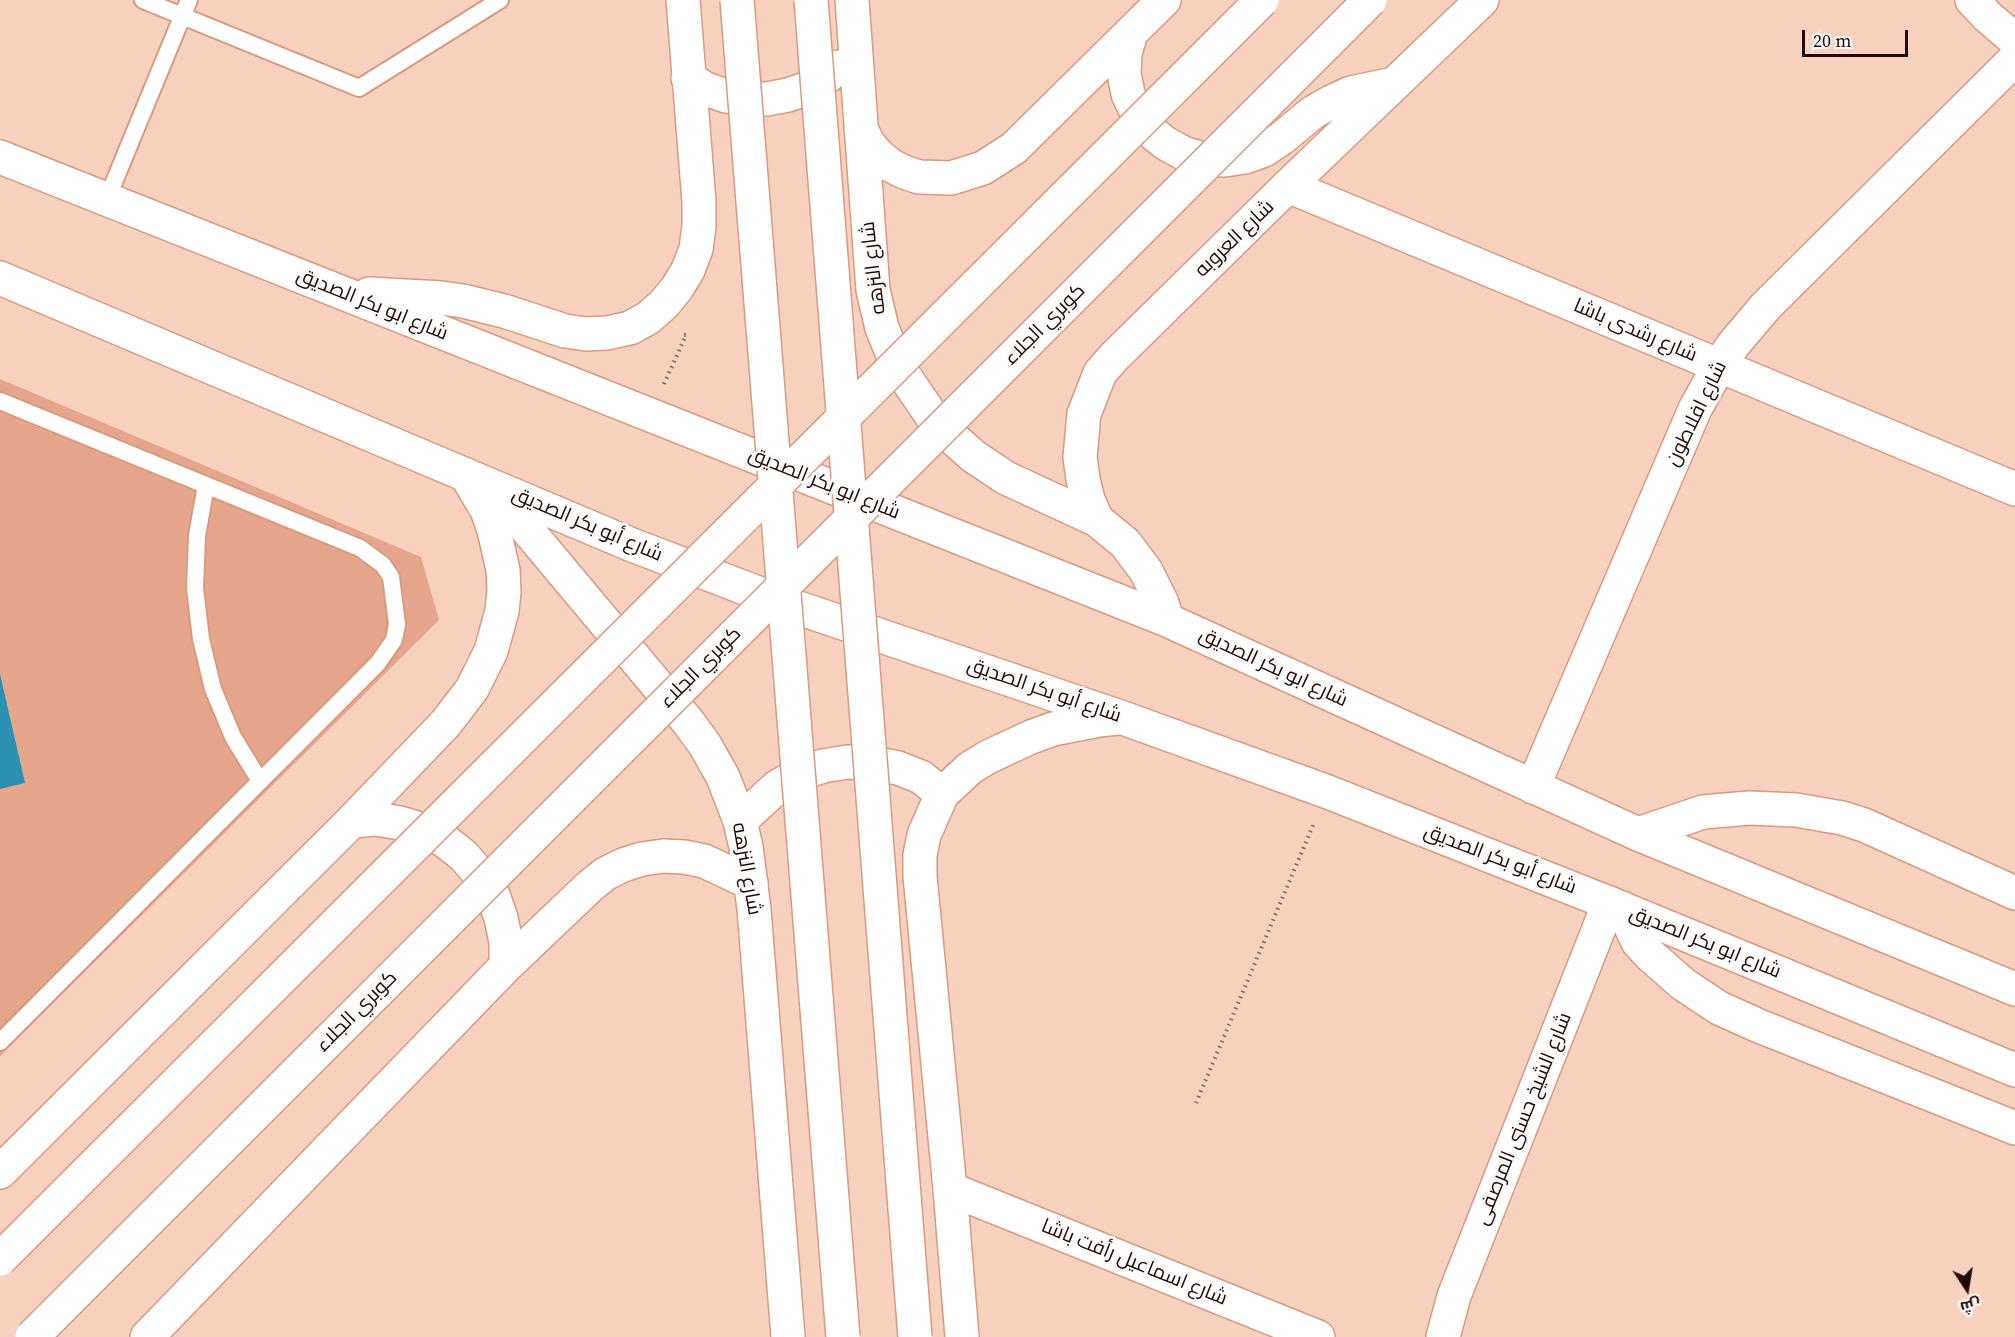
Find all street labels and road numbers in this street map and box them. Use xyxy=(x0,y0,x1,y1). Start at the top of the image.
street label: شارع العروبه xyxy=(1190,195,1280,283)
street label: شارع النزهه xyxy=(856,220,892,316)
street label: شارع ابو بكر الصديق xyxy=(293,264,451,346)
street label: كوبري الجلاء xyxy=(999,279,1091,371)
street label: شارع رشدى باشا xyxy=(1569,294,1701,368)
street label: شارع افلاطون xyxy=(1661,357,1733,471)
street label: شارع ابو بكر الصديق xyxy=(745,443,903,525)
street label: شارع أبو بكر الصديق xyxy=(508,482,666,568)
street label: كوبري الجلاء xyxy=(655,622,747,714)
street label: شارع ابو بكر الصديق xyxy=(1195,623,1351,713)
street label: شارع أبو بكر الصديق xyxy=(964,653,1124,729)
street label: شارع أبو بكر الصديق xyxy=(1420,820,1580,900)
street label: شارع النزهه xyxy=(726,821,766,917)
street label: شارع ابو بكر الصديق xyxy=(1626,902,1784,984)
street label: كوبري الجلاء xyxy=(311,966,403,1058)
street label: شارع الشيخ حسنى المرصفى xyxy=(1470,1009,1578,1229)
street label: شارع اسماعيل رأفت باشا xyxy=(1037,1215,1231,1311)

